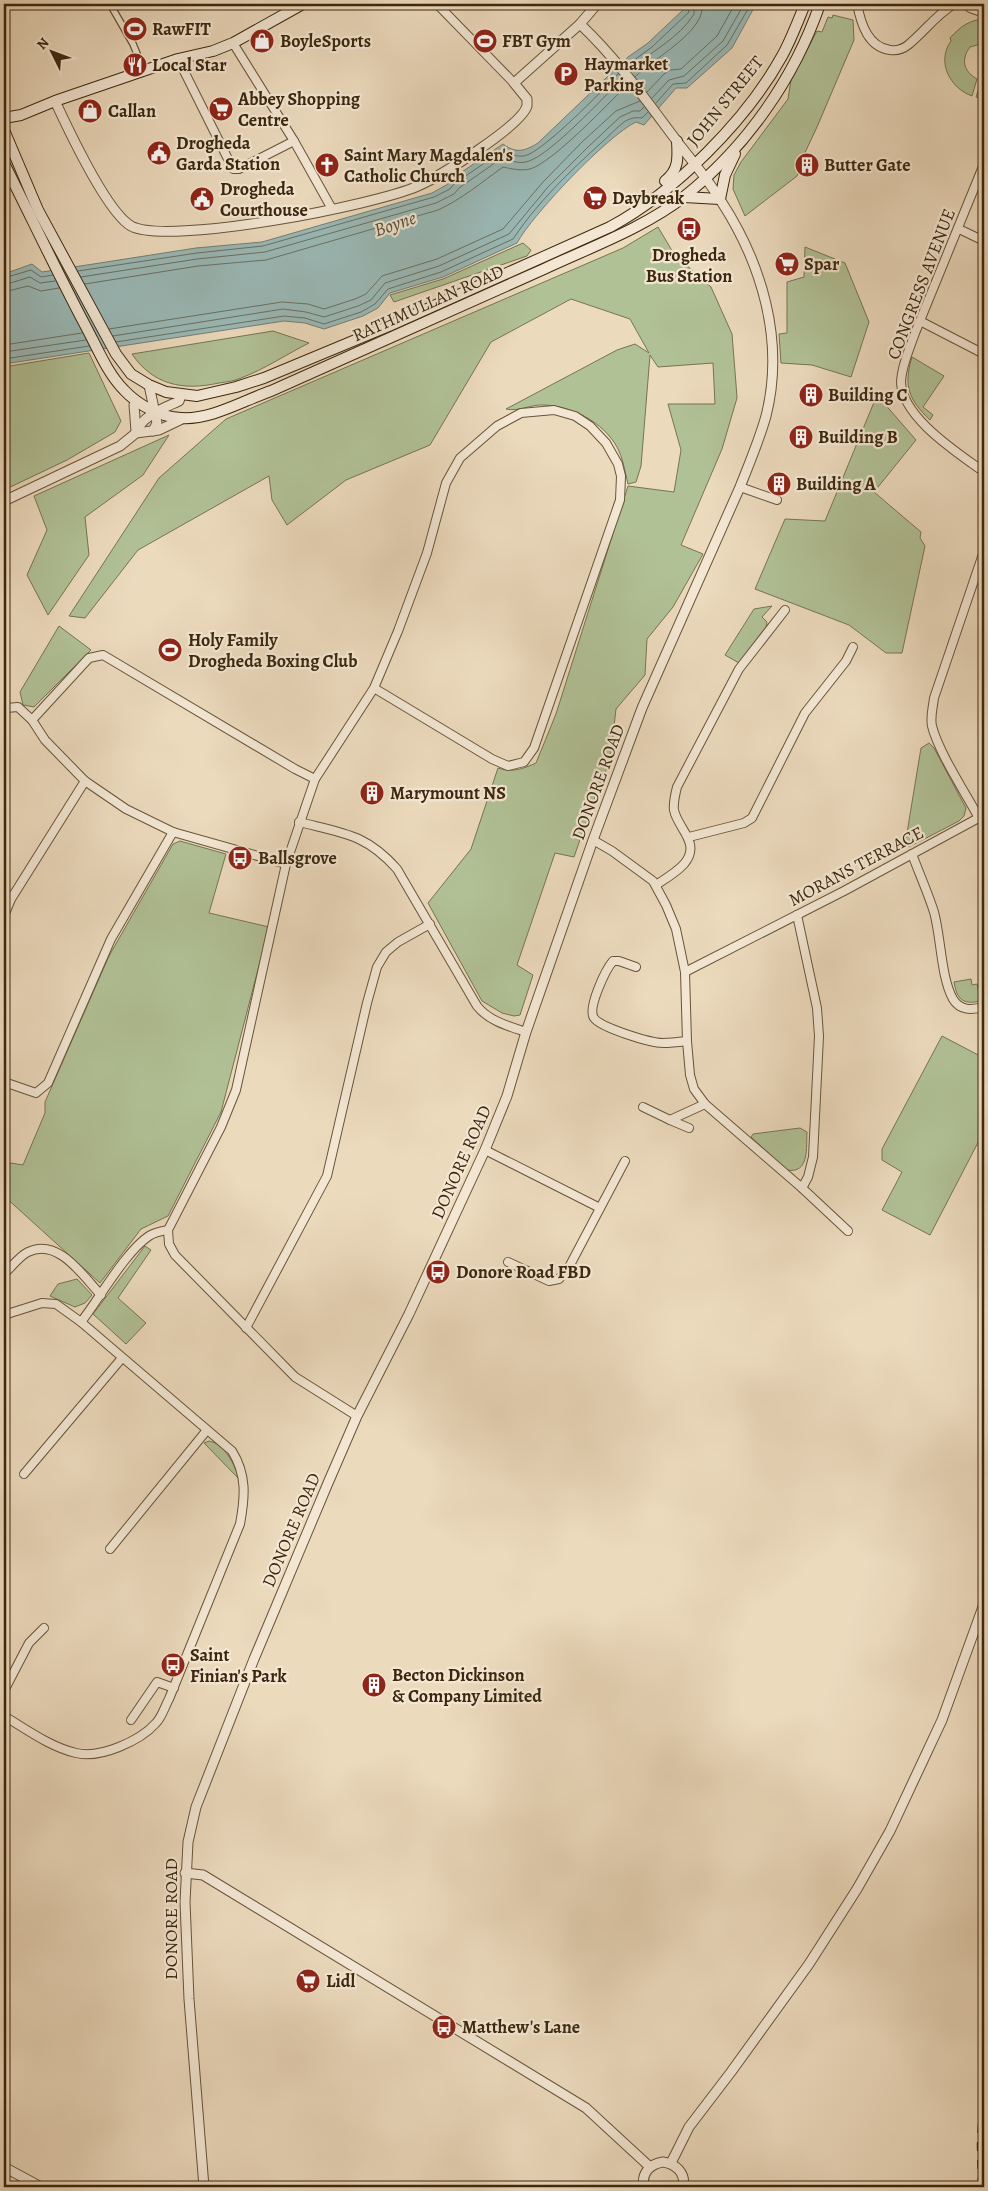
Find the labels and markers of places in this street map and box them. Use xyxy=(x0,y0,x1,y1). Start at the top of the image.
sports icon: RawFIT xyxy=(122,16,148,42)
place label: RawFIT xyxy=(152,17,212,41)
shop icon: BoyleSports xyxy=(249,28,275,54)
sports icon: FBT Gym xyxy=(472,28,498,54)
place label: BoyleSports xyxy=(280,29,371,53)
place label: FBT Gym xyxy=(502,29,571,53)
restaurant icon: Local Star xyxy=(122,52,148,78)
place label: Haymarket Parking xyxy=(584,52,668,97)
place label: Local Star xyxy=(152,53,227,77)
parking icon: Haymarket Parking xyxy=(553,61,579,87)
place label: Abbey Shopping Centre xyxy=(237,87,361,132)
supermarket icon: Abbey Shopping Centre xyxy=(208,96,234,122)
shop icon: Callan xyxy=(77,98,103,124)
place label: Callan xyxy=(108,99,156,123)
place label: Drogheda Garda Station xyxy=(176,131,280,176)
public building icon: Drogheda Garda Station xyxy=(146,140,172,166)
place label: Saint Mary Magdalen's Catholic Church xyxy=(344,143,513,188)
church icon: Saint Mary Magdalen's Catholic Church xyxy=(314,152,340,178)
building icon: Butter Gate xyxy=(794,152,820,178)
place label: Butter Gate xyxy=(824,153,911,177)
place label: Drogheda Courthouse xyxy=(220,177,308,222)
supermarket icon: Daybreak xyxy=(582,185,608,211)
public building icon: Drogheda Courthouse xyxy=(189,186,215,212)
place label: Daybreak xyxy=(612,186,685,210)
bus stop icon: Drogheda Bus Station xyxy=(676,216,702,242)
place label: Drogheda Bus Station xyxy=(646,243,732,288)
supermarket icon: Spar xyxy=(774,251,800,277)
place label: Spar xyxy=(804,252,840,276)
building icon: Building C xyxy=(798,382,824,408)
place label: Building C xyxy=(828,383,908,407)
building icon: Building B xyxy=(788,424,814,450)
place label: Building B xyxy=(818,425,898,449)
building icon: Building A xyxy=(766,471,792,497)
place label: Building A xyxy=(796,472,876,496)
place label: Holy Family Drogheda Boxing Club xyxy=(188,628,357,673)
sports icon: Holy Family Drogheda Boxing Club xyxy=(157,637,183,663)
building icon: Marymount NS xyxy=(359,780,385,806)
place label: Marymount NS xyxy=(390,781,506,805)
bus stop icon: Ballsgrove xyxy=(227,845,253,871)
place label: Ballsgrove xyxy=(258,846,337,870)
bus stop icon: Donore Road FBD xyxy=(425,1259,451,1285)
place label: Donore Road FBD xyxy=(456,1260,591,1284)
place label: Saint Finian's Park xyxy=(190,1643,287,1688)
bus stop icon: Saint Finian's Park xyxy=(160,1652,186,1678)
place label: Becton Dickinson & Company Limited xyxy=(392,1663,542,1708)
building icon: Becton Dickinson & Company Limited xyxy=(361,1672,387,1698)
supermarket icon: Lidl xyxy=(295,1968,321,1994)
place label: Lidl xyxy=(326,1969,355,1993)
bus stop icon: Matthew's Lane xyxy=(431,2014,457,2040)
place label: Matthew's Lane xyxy=(462,2015,580,2039)

